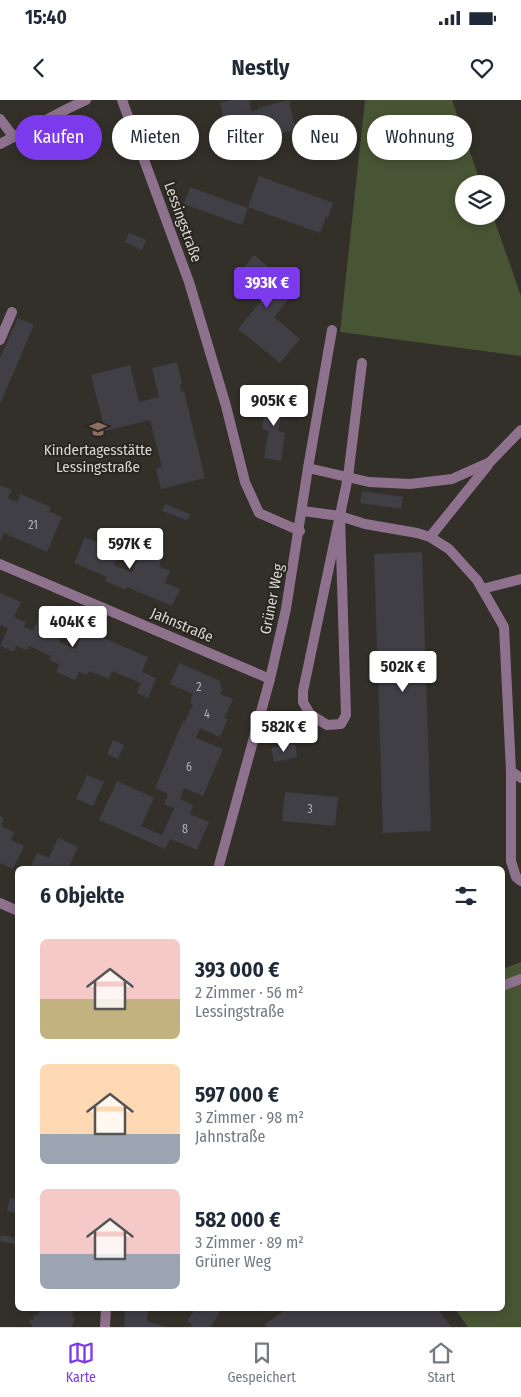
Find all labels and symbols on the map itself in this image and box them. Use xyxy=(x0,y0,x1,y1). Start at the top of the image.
street label: Lessingstraße xyxy=(160,180,206,264)
pin: 393K € xyxy=(226,266,308,309)
pin: 905K € xyxy=(233,384,315,427)
school or university icon: Kindertagesstätte Lessingstraße xyxy=(88,419,108,439)
place label: Kindertagesstätte Lessingstraße xyxy=(44,441,152,476)
house number: 21 xyxy=(28,518,38,532)
pin: 597K € xyxy=(89,528,171,570)
street label: Grüner Weg xyxy=(256,562,288,636)
street label: Jahnstraße xyxy=(148,604,216,646)
pin: 404K € xyxy=(32,606,114,648)
pin: 502K € xyxy=(362,650,444,693)
house number: 2 xyxy=(196,680,202,694)
house number: 4 xyxy=(204,707,210,721)
pin: 582K € xyxy=(243,710,325,753)
house number: 6 xyxy=(186,760,192,774)
house number: 3 xyxy=(307,802,313,816)
house number: 8 xyxy=(182,822,188,836)

